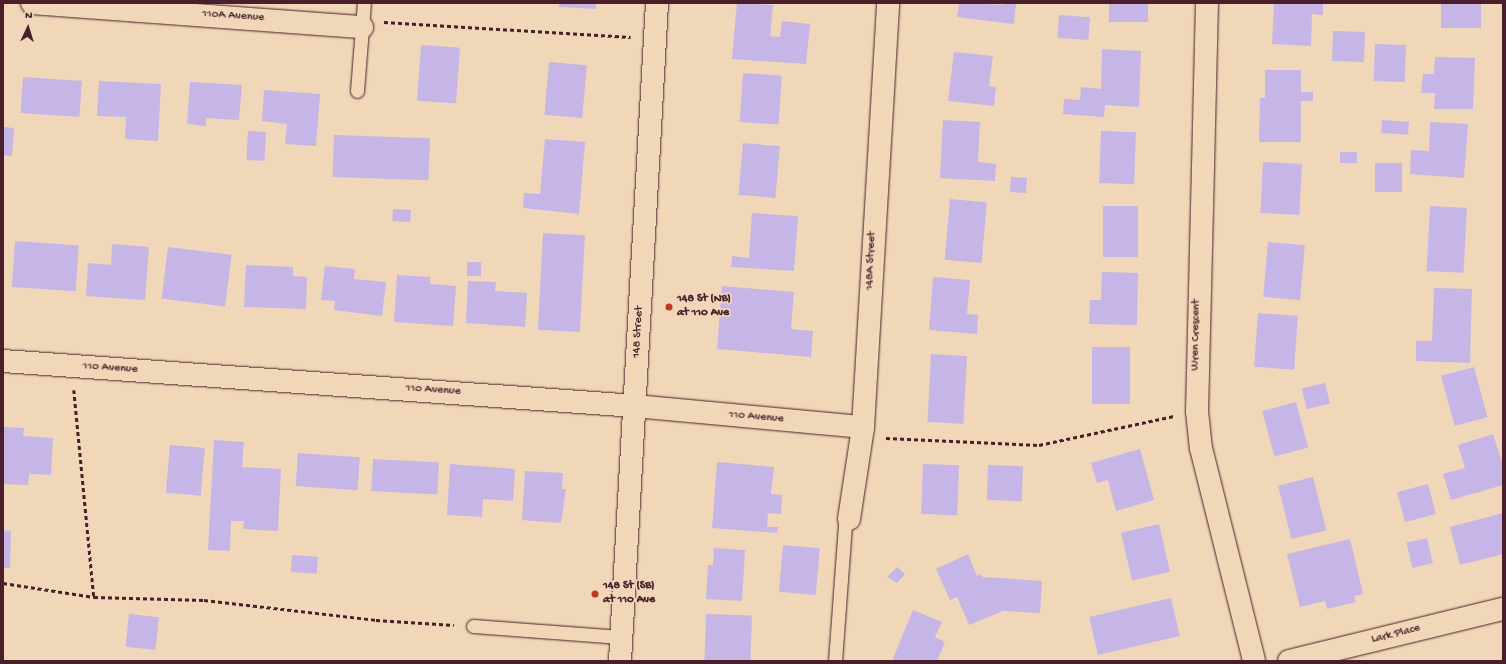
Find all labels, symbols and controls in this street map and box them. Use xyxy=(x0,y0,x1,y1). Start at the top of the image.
north arrow xyxy=(8,8,48,48)
street label: 110A Avenue xyxy=(201,8,265,26)
text: N xyxy=(25,10,33,22)
street label: 148A Street xyxy=(863,231,881,291)
place label: 148 St (NB) at 110 Ave xyxy=(677,293,731,321)
street label: Wren Crescent xyxy=(1189,299,1205,371)
marker: 148 St (NB) at 110 Ave xyxy=(664,302,674,312)
street label: 148 Street xyxy=(630,306,648,358)
street label: 110 Avenue xyxy=(82,360,138,378)
street label: 110 Avenue xyxy=(405,382,461,400)
street label: 110 Avenue xyxy=(728,408,784,428)
place label: 148 St (SB) at 110 Ave xyxy=(603,580,655,608)
marker: 148 St (SB) at 110 Ave xyxy=(590,589,600,599)
street label: Lark Place xyxy=(1370,622,1422,648)

